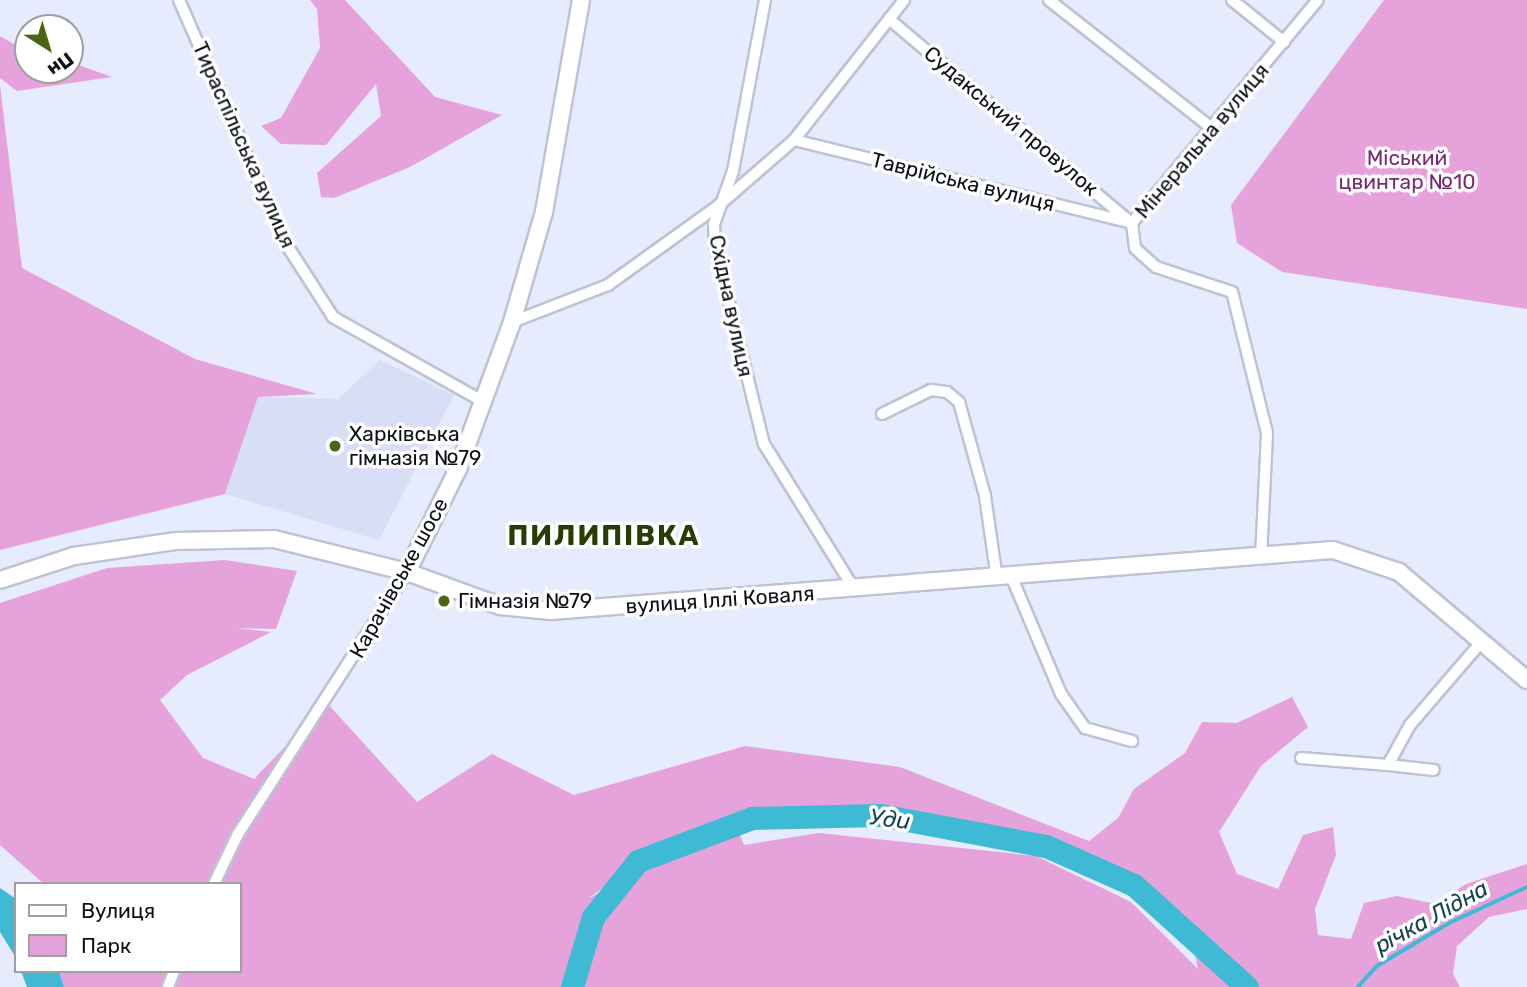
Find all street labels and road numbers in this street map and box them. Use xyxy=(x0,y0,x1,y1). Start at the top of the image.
street label: Тираспільська вулиця xyxy=(187,38,301,252)
street label: Судакський провулок xyxy=(919,41,1103,201)
street label: Мінеральна вулиця xyxy=(1130,58,1274,224)
street label: Таврійська вулиця xyxy=(869,147,1057,217)
street label: Східна вулиця xyxy=(704,233,758,379)
street label: Карачівське шосе xyxy=(345,494,453,662)
street label: вулиця Іллі Коваля xyxy=(625,581,815,619)

